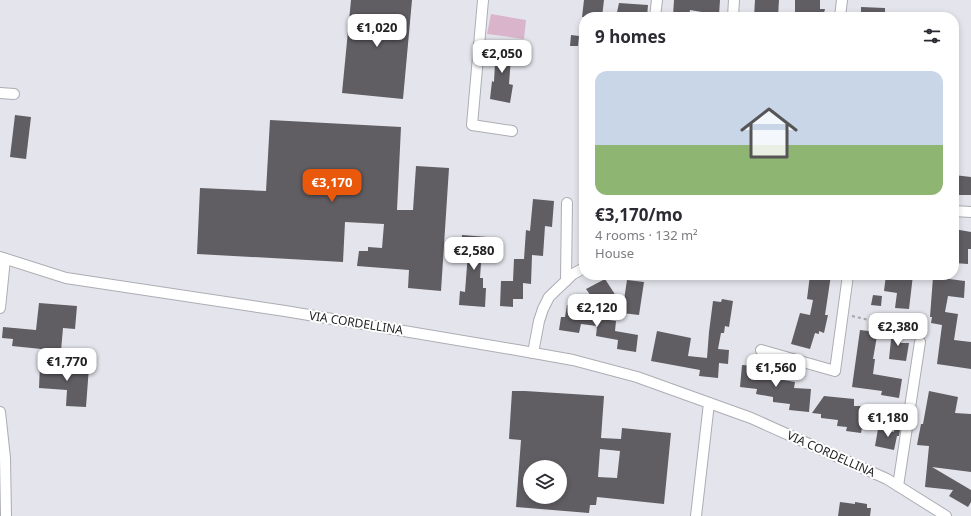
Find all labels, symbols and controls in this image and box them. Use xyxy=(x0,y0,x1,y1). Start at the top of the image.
pin: €1,020 xyxy=(344,14,410,48)
text: €1,020 xyxy=(357,18,397,36)
text: 9 homes xyxy=(595,25,666,48)
icon: filters xyxy=(921,25,943,47)
pin: €2,050 xyxy=(469,40,535,74)
text: €2,050 xyxy=(482,44,522,62)
icon: home xyxy=(733,97,805,169)
pin: €3,170 xyxy=(299,169,365,203)
text: €3,170 xyxy=(312,173,352,191)
text: €3,170/mo xyxy=(595,203,683,226)
text: 4 rooms · 132 m² xyxy=(595,226,698,244)
pin: €2,580 xyxy=(441,237,507,271)
text: €2,580 xyxy=(454,241,494,259)
text: House xyxy=(595,244,634,262)
pin: €2,120 xyxy=(564,294,630,328)
text: €2,120 xyxy=(577,298,617,316)
street label: VIA CORDELLINA xyxy=(308,307,405,338)
pin: €2,380 xyxy=(865,313,931,347)
text: €2,380 xyxy=(878,317,918,335)
pin: €1,770 xyxy=(34,348,100,382)
text: €1,770 xyxy=(47,352,87,370)
pin: €1,560 xyxy=(743,354,809,388)
text: €1,560 xyxy=(756,358,796,376)
pin: €1,180 xyxy=(855,404,921,438)
text: €1,180 xyxy=(868,408,908,426)
street label: VIA CORDELLINA xyxy=(784,426,878,481)
map controls xyxy=(523,460,567,504)
button: layers xyxy=(523,460,567,504)

